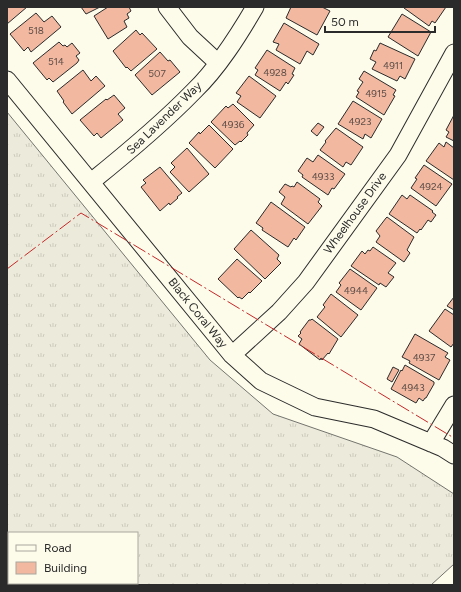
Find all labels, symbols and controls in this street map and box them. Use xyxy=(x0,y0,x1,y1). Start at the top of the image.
scale bar xyxy=(325,8,435,34)
text: 50 m xyxy=(331,15,359,29)
house number: 518 xyxy=(28,24,44,37)
house number: 514 xyxy=(48,55,64,68)
house number: 4911 xyxy=(383,59,403,72)
house number: 4928 xyxy=(263,66,287,79)
house number: 507 xyxy=(148,67,166,80)
street label: Sea Lavender Way xyxy=(124,78,205,157)
house number: 4915 xyxy=(365,87,387,100)
house number: 4923 xyxy=(349,115,371,128)
house number: 4936 xyxy=(222,118,245,131)
street label: Wheelhouse Drive xyxy=(321,169,389,256)
house number: 4933 xyxy=(312,170,334,183)
house number: 4924 xyxy=(419,180,443,193)
street label: Black Coral Way xyxy=(165,275,231,351)
house number: 4944 xyxy=(344,284,368,297)
house number: 4937 xyxy=(413,351,436,364)
house number: 4943 xyxy=(401,381,425,394)
legend xyxy=(8,532,138,584)
text: Road xyxy=(44,541,72,555)
text: Building xyxy=(44,561,87,575)

